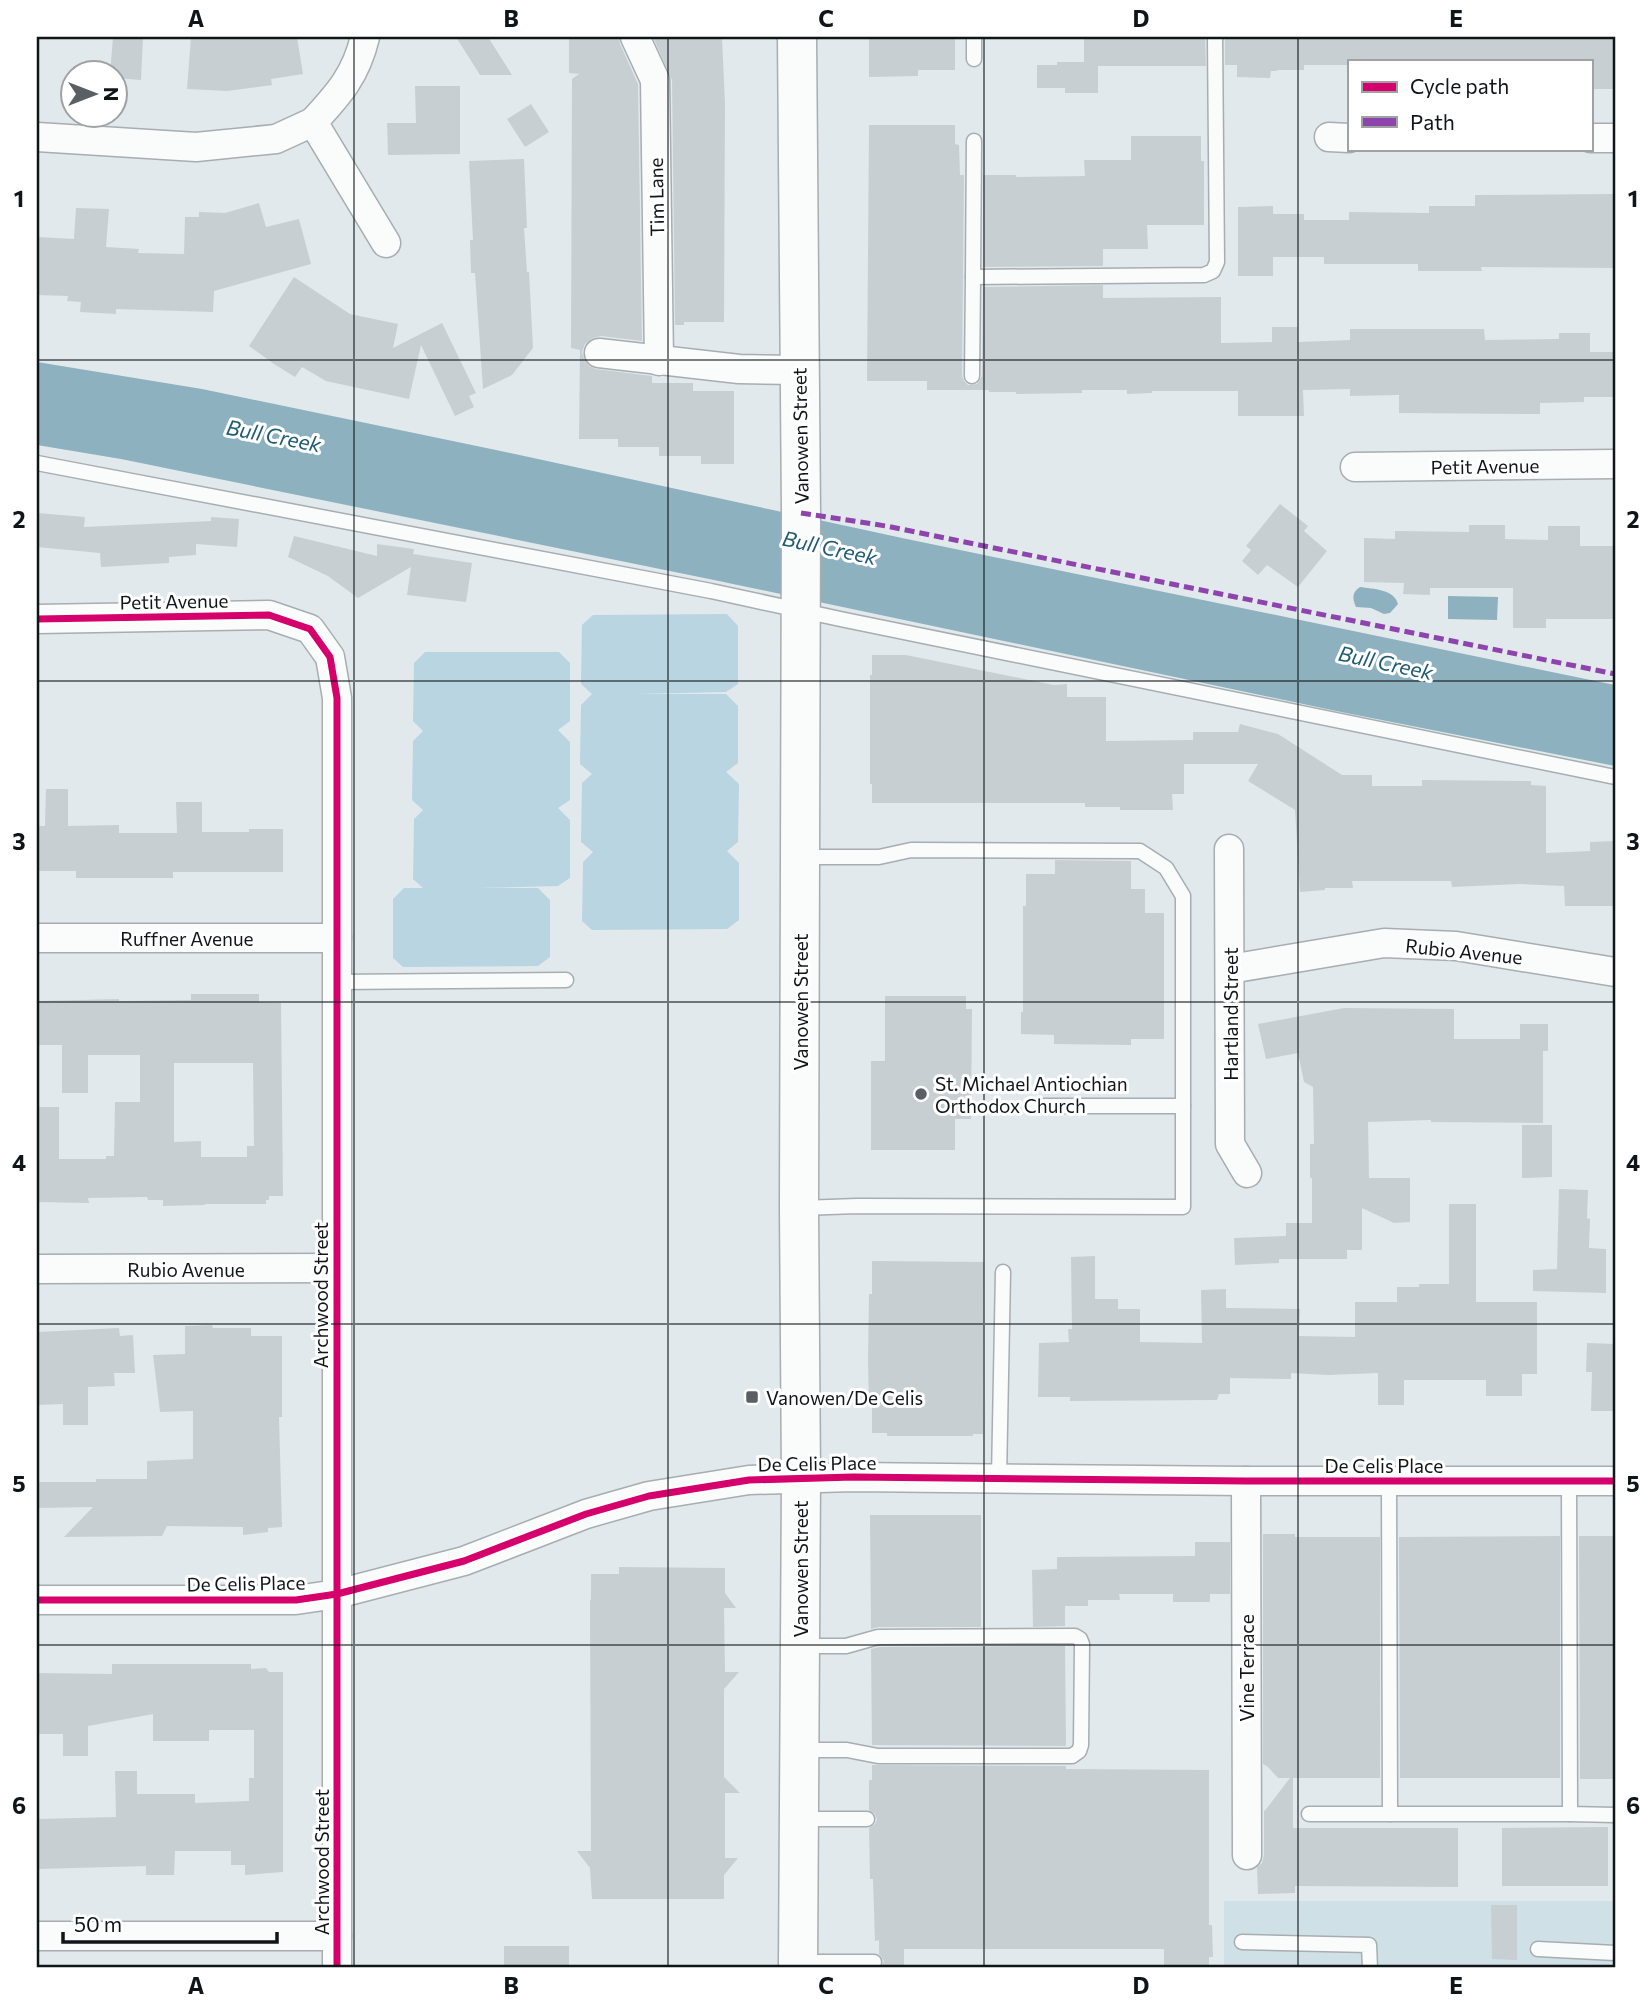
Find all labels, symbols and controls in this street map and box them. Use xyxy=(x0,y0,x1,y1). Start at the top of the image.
text: A xyxy=(188,4,205,32)
text: B xyxy=(503,4,519,32)
text: C xyxy=(818,4,834,32)
text: D xyxy=(1133,4,1150,32)
text: E xyxy=(1449,4,1463,32)
north arrow xyxy=(60,60,130,130)
legend xyxy=(1348,60,1592,150)
text: Cycle path xyxy=(1410,73,1509,98)
text: N xyxy=(100,87,123,101)
text: Path xyxy=(1410,109,1455,134)
street label: Tim Lane xyxy=(644,157,668,237)
text: 1 xyxy=(14,184,24,212)
text: 1 xyxy=(1628,184,1638,212)
street label: Vanowen Street xyxy=(787,367,813,505)
water label: Bull Creek xyxy=(225,414,324,457)
street label: Petit Avenue xyxy=(1430,454,1540,478)
text: 2 xyxy=(12,505,26,533)
text: 2 xyxy=(1626,505,1640,533)
water label: Bull Creek xyxy=(780,525,880,569)
street label: Petit Avenue xyxy=(119,589,229,613)
water label: Bull Creek xyxy=(1336,640,1436,684)
text: 3 xyxy=(12,827,26,855)
text: 3 xyxy=(1626,827,1640,855)
street label: Ruffner Avenue xyxy=(120,927,254,950)
street label: Vanowen Street xyxy=(789,933,812,1071)
street label: Rubio Avenue xyxy=(1404,933,1524,969)
street label: Hartland Street xyxy=(1219,947,1242,1081)
place label: St. Michael Antiochian Orthodox Church xyxy=(935,1072,1128,1117)
marker: St. Michael Antiochian Orthodox Church xyxy=(913,1086,929,1102)
text: 4 xyxy=(12,1148,26,1176)
text: 4 xyxy=(1626,1148,1640,1176)
street label: Archwood Street xyxy=(309,1222,332,1368)
street label: Rubio Avenue xyxy=(127,1258,245,1281)
place label: Vanowen/De Celis xyxy=(766,1386,923,1409)
marker: Vanowen/De Celis xyxy=(744,1389,760,1405)
street label: De Celis Place xyxy=(757,1450,877,1476)
street label: De Celis Place xyxy=(1325,1454,1443,1477)
text: 5 xyxy=(12,1469,26,1497)
text: 5 xyxy=(1626,1469,1640,1497)
street label: Vanowen Street xyxy=(789,1500,812,1638)
street label: De Celis Place xyxy=(186,1570,306,1596)
street label: Vine Terrace xyxy=(1235,1614,1258,1722)
street label: Archwood Street xyxy=(310,1789,333,1935)
text: 6 xyxy=(12,1791,26,1819)
text: 6 xyxy=(1626,1791,1640,1819)
scale bar xyxy=(63,1900,276,1944)
text: 50 m xyxy=(74,1911,122,1936)
text: A xyxy=(188,1971,205,1999)
text: B xyxy=(503,1971,519,1999)
text: C xyxy=(818,1971,834,1999)
text: D xyxy=(1133,1971,1150,1999)
text: E xyxy=(1449,1971,1463,1999)

